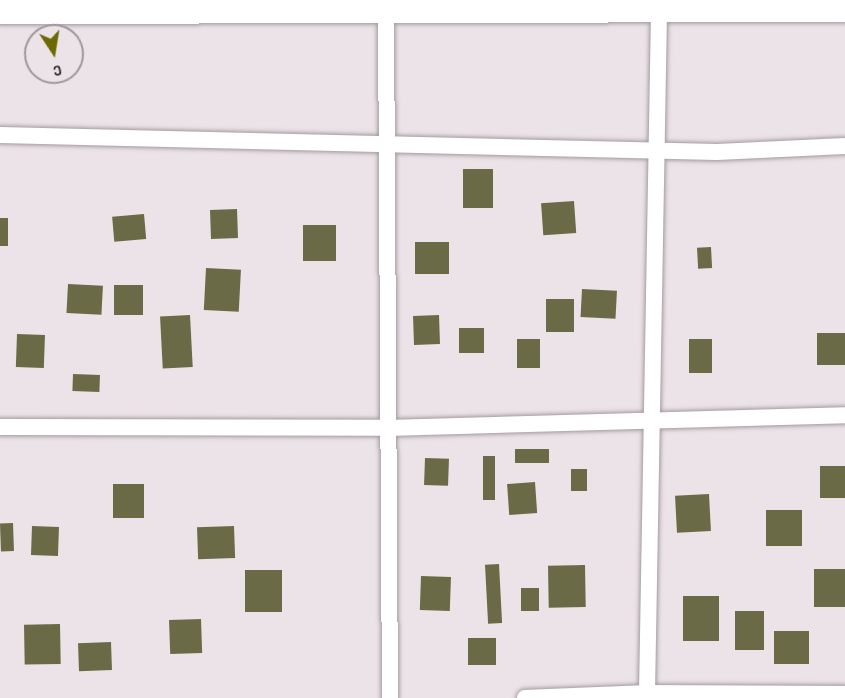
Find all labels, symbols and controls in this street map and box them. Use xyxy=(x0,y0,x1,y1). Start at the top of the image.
north arrow xyxy=(24,24,84,84)
text: С xyxy=(51,60,63,80)

